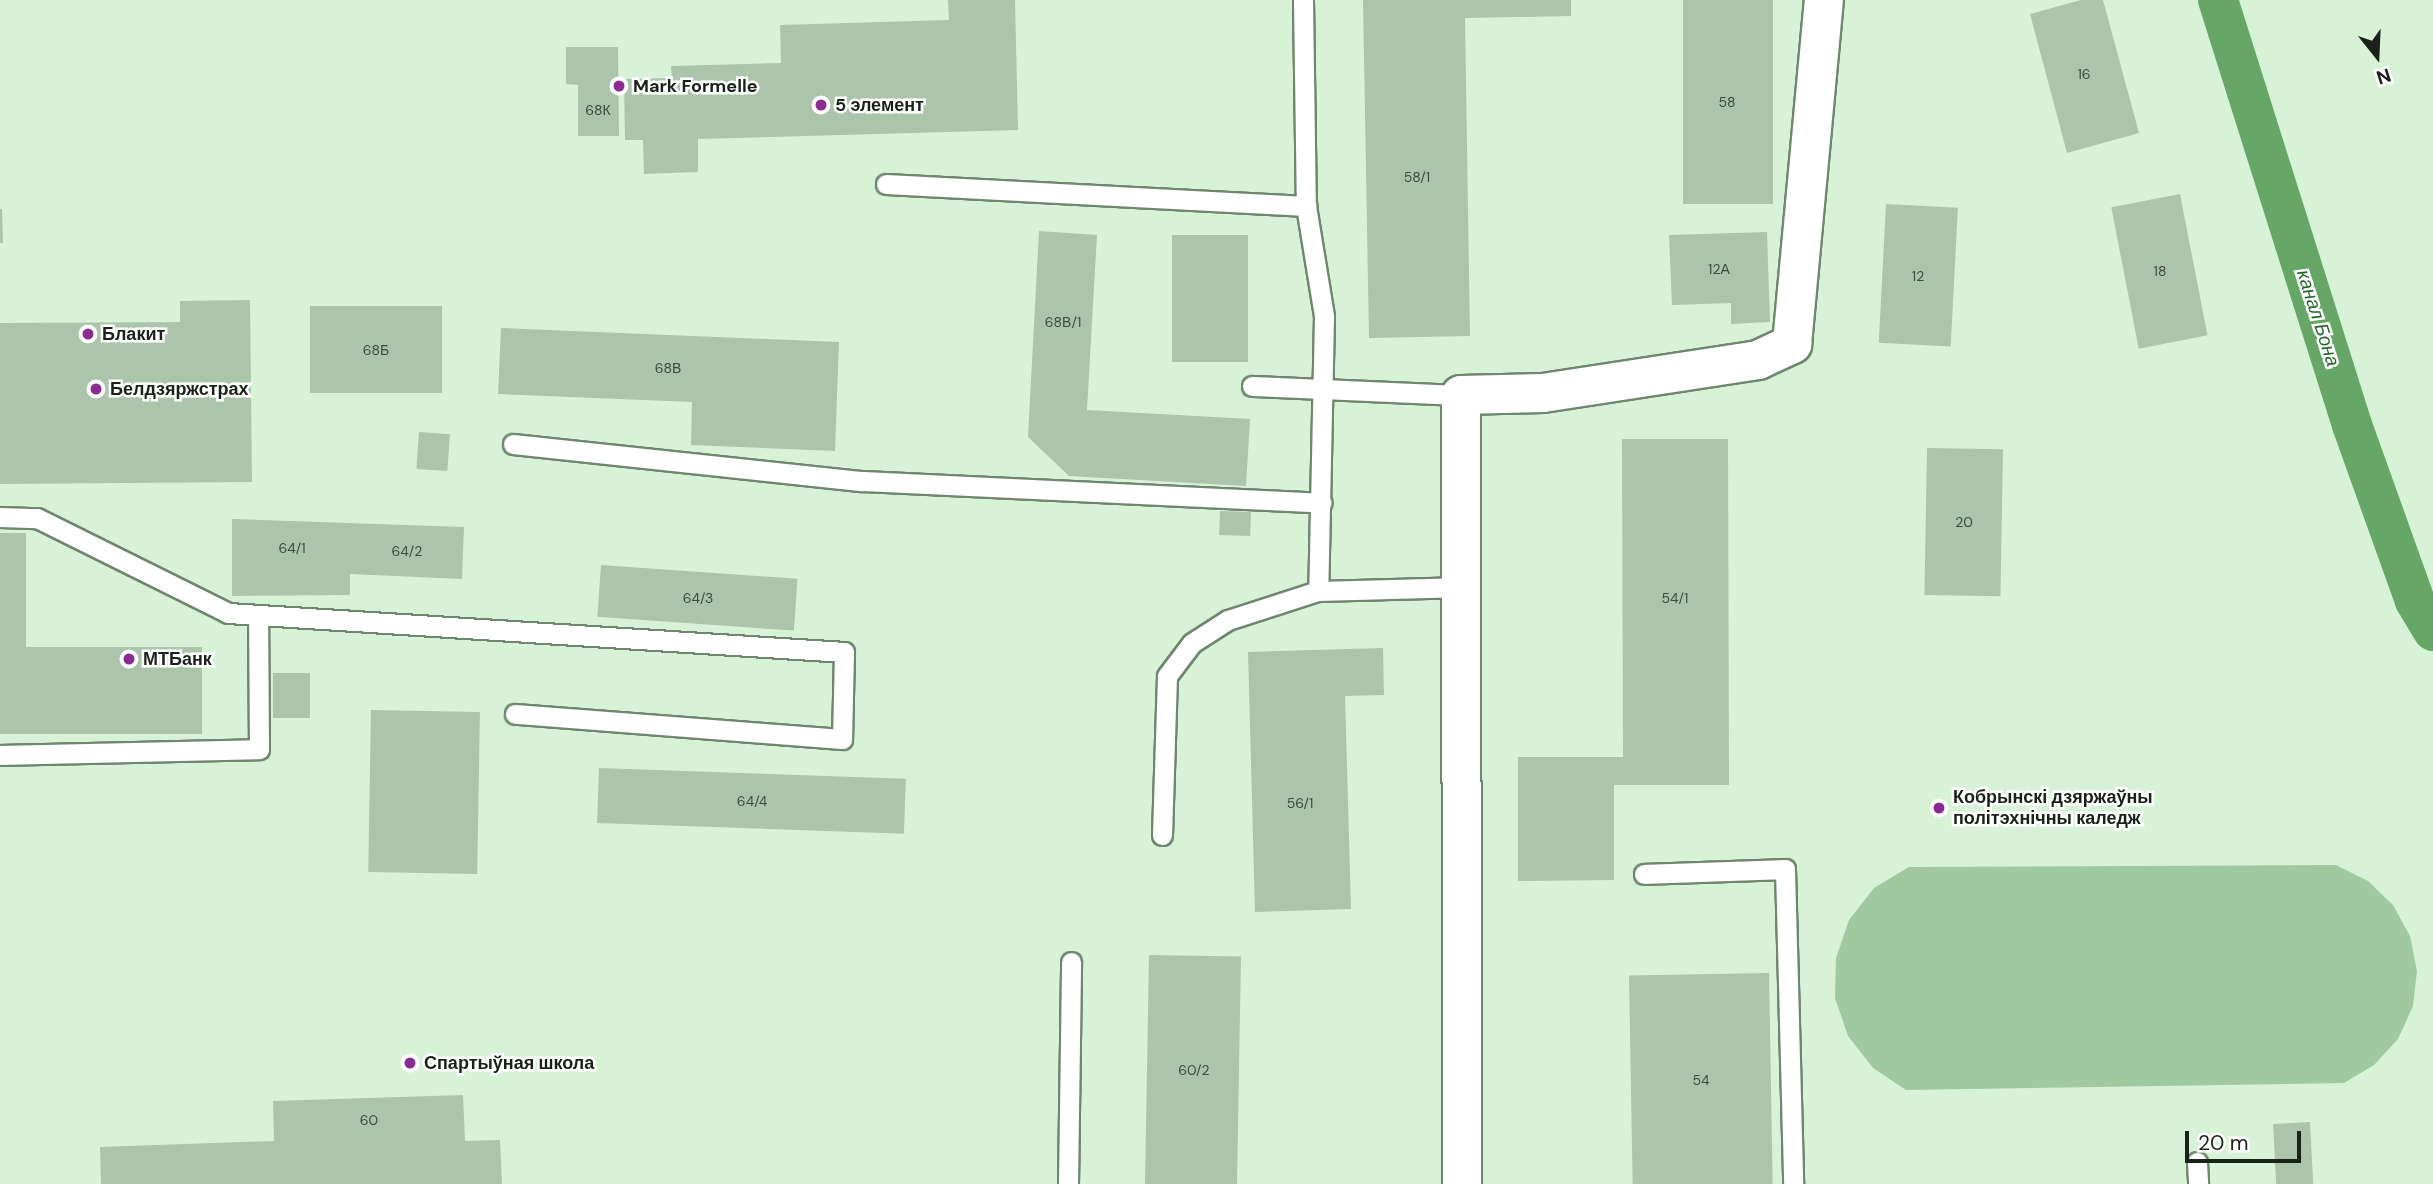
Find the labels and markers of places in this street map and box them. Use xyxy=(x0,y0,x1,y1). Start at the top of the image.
place label: Mark Formelle xyxy=(633,75,758,97)
marker: Mark Formelle xyxy=(611,78,627,94)
place label: 5 элемент xyxy=(835,94,924,116)
marker: 5 элемент xyxy=(813,97,829,113)
place label: Блакит xyxy=(102,323,165,345)
marker: Блакит xyxy=(80,326,96,342)
place label: Белдзяржстрах xyxy=(110,378,249,400)
marker: Белдзяржстрах xyxy=(88,381,104,397)
place label: МТБанк xyxy=(143,648,212,670)
marker: МТБанк xyxy=(121,651,137,667)
place label: Кобрынскі дзяржаўны політэхнічны каледж xyxy=(1953,787,2153,830)
marker: Кобрынскі дзяржаўны політэхнічны каледж xyxy=(1931,800,1947,816)
place label: Спартыўная школа xyxy=(424,1052,594,1074)
marker: Спартыўная школа xyxy=(402,1055,418,1071)

